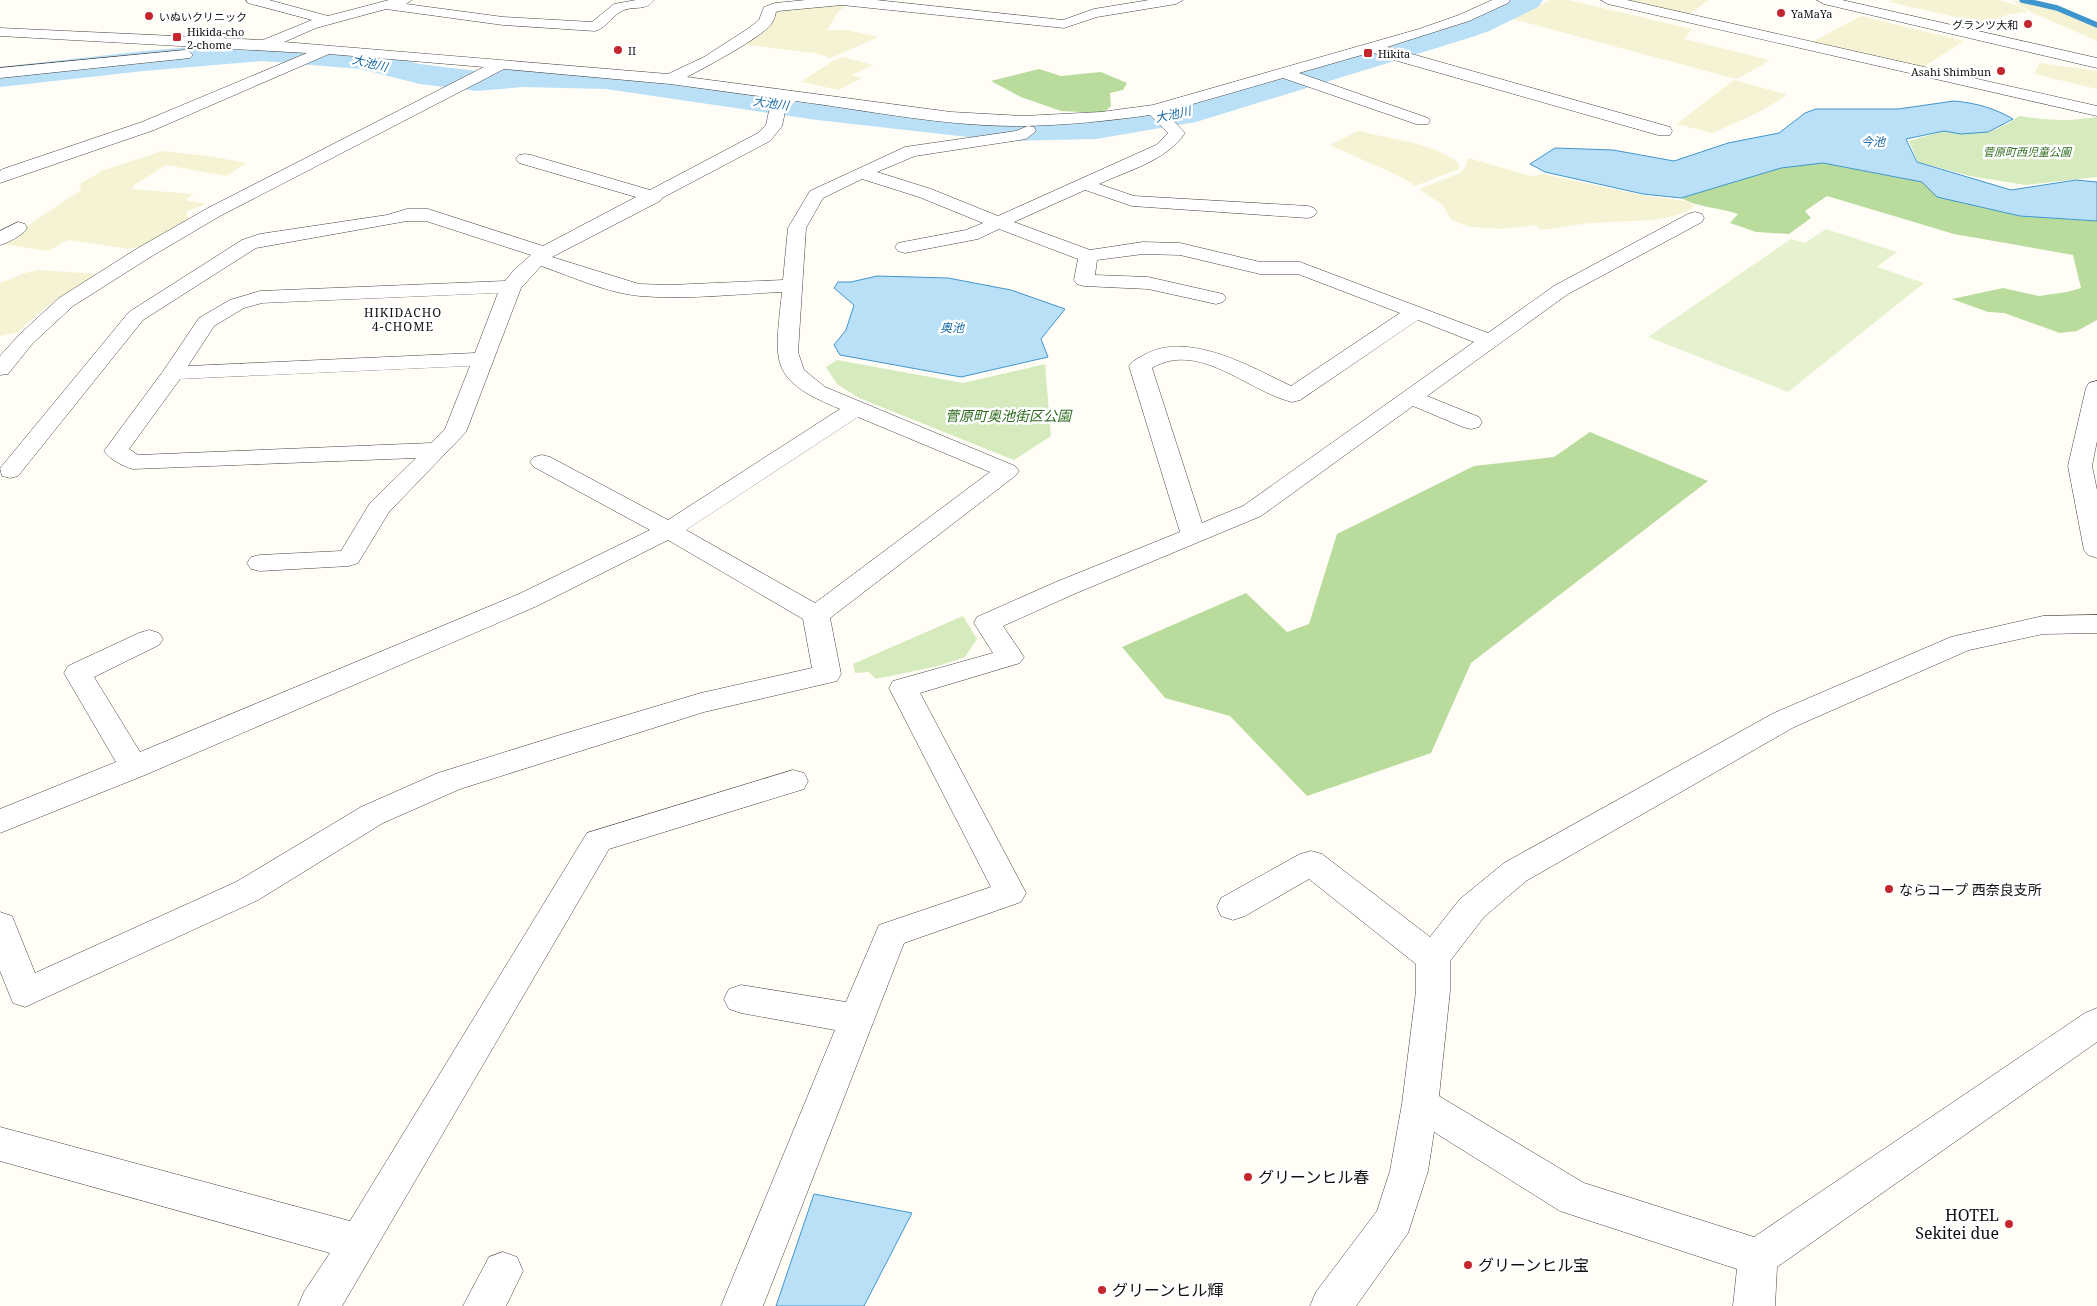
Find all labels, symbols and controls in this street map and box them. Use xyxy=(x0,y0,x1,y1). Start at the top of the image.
place label: YaMaYa xyxy=(1790,6,1832,21)
marker: YaMaYa xyxy=(1775,7,1787,19)
place label: いぬいクリニック xyxy=(159,9,247,24)
marker: いぬいクリニック xyxy=(143,10,155,22)
place label: グランツ大和 xyxy=(1952,17,2018,32)
marker: グランツ大和 xyxy=(2022,18,2034,30)
place label: Hikida-cho 2-chome xyxy=(187,24,244,52)
marker: Hikida-cho 2-chome xyxy=(171,31,183,43)
place label: II xyxy=(628,43,636,58)
marker: II xyxy=(612,44,624,56)
place label: Hikita xyxy=(1378,46,1410,61)
marker: Hikita xyxy=(1362,47,1374,59)
water label: 大池川 xyxy=(351,51,391,76)
place label: Asahi Shimbun xyxy=(1911,64,1991,79)
marker: Asahi Shimbun xyxy=(1995,65,2007,77)
water label: 大池川 xyxy=(752,92,792,114)
water label: 大池川 xyxy=(1154,102,1194,126)
water label: 今池 xyxy=(1861,133,1886,150)
park label: 菅原町西児童公園 xyxy=(1983,144,2073,159)
district label: HIKIDACHO 4-CHOME xyxy=(364,304,442,335)
water label: 奥池 xyxy=(940,319,965,336)
park label: 菅原町奥池街区公園 xyxy=(945,406,1073,425)
place label: ならコープ 西奈良支所 xyxy=(1899,880,2042,899)
marker: ならコープ 西奈良支所 xyxy=(1883,883,1895,895)
place label: グリーンヒル春 xyxy=(1258,1166,1369,1188)
marker: グリーンヒル春 xyxy=(1242,1171,1254,1183)
place label: HOTEL Sekitei due xyxy=(1915,1204,1999,1244)
marker: HOTEL Sekitei due xyxy=(2003,1218,2015,1230)
place label: グリーンヒル宝 xyxy=(1478,1254,1589,1276)
marker: グリーンヒル宝 xyxy=(1462,1259,1474,1271)
place label: グリーンヒル輝 xyxy=(1112,1279,1223,1301)
marker: グリーンヒル輝 xyxy=(1096,1284,1108,1296)

